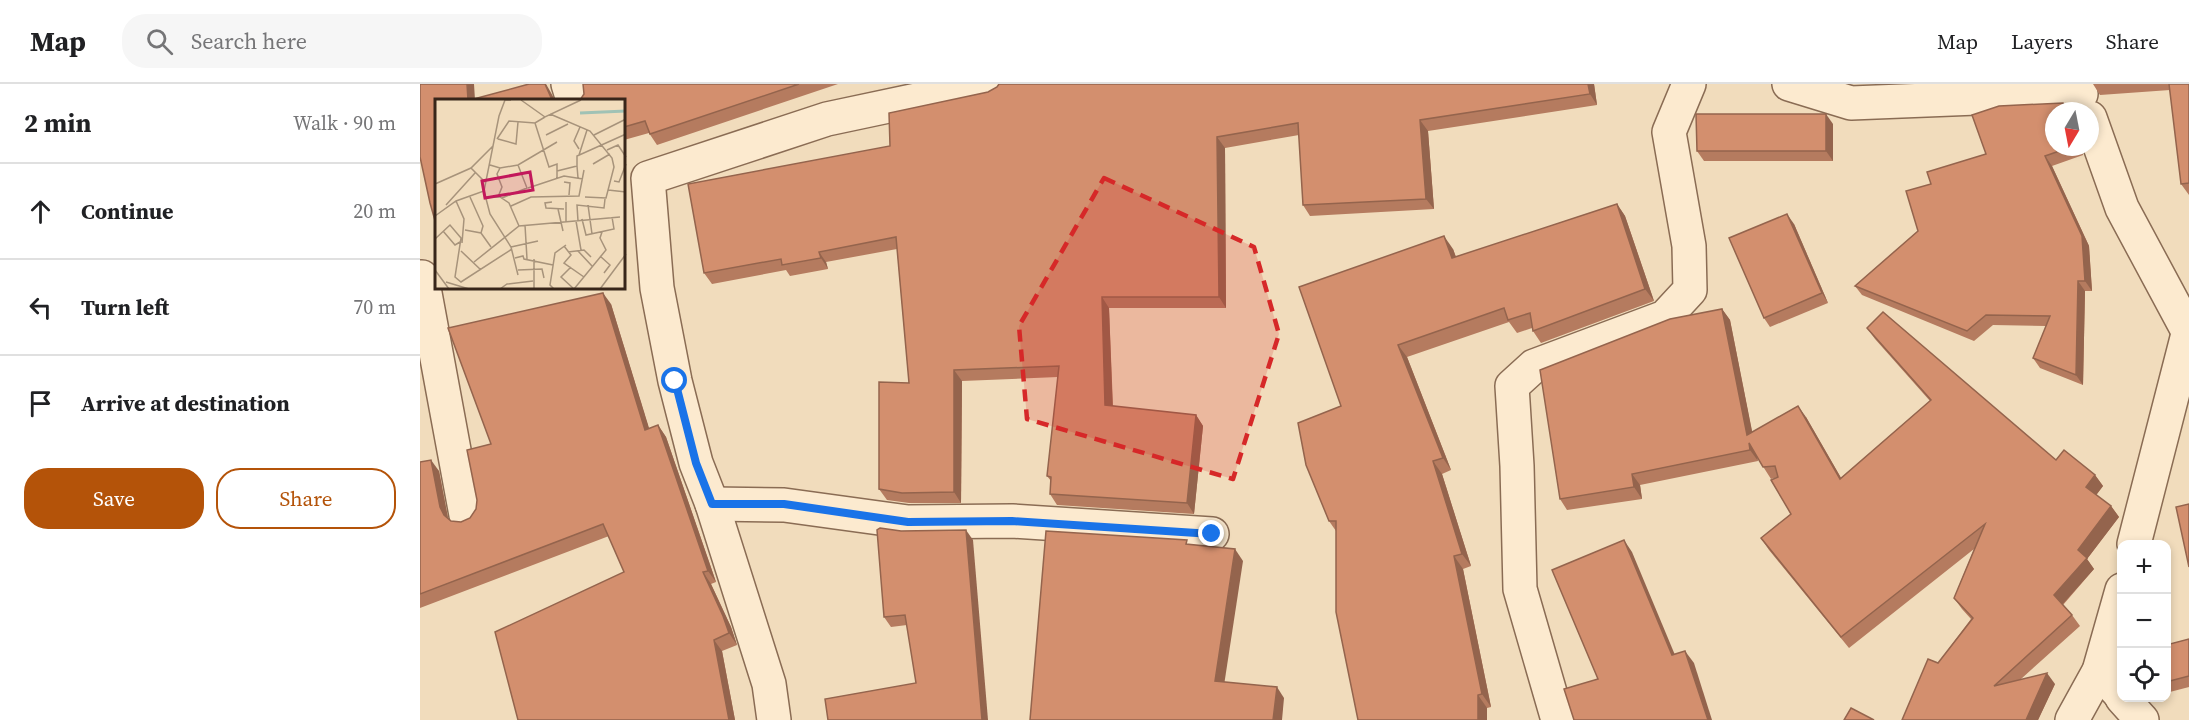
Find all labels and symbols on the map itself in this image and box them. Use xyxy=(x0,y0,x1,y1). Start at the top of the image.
inset map xyxy=(435,99,626,290)
north arrow xyxy=(2045,102,2099,156)
route start xyxy=(661,367,687,393)
route end xyxy=(1198,520,1224,546)

